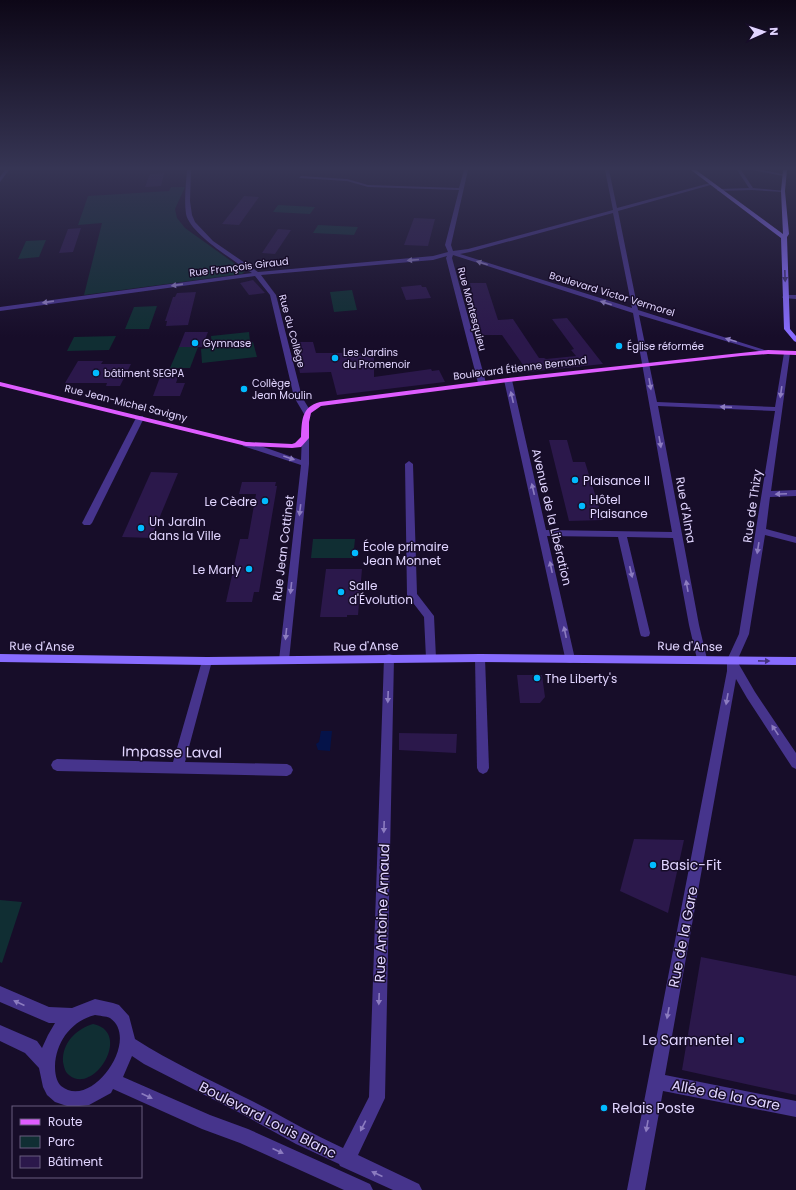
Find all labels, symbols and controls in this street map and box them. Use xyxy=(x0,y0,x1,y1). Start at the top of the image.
north arrow xyxy=(744,12,784,52)
text: N xyxy=(766,27,782,36)
street label: Rue François Giraud xyxy=(188,253,290,281)
one-way arrow xyxy=(407,257,419,264)
one-way arrow xyxy=(476,260,488,266)
street label: Rue Montesquieu xyxy=(454,266,490,352)
street label: Boulevard Victor Vermorel xyxy=(547,268,677,320)
one-way arrow xyxy=(782,270,788,283)
one-way arrow xyxy=(171,282,183,288)
street label: Rue du Collège xyxy=(275,293,309,369)
one-way arrow xyxy=(42,299,54,305)
one-way arrow xyxy=(600,300,612,306)
place label: Gymnase xyxy=(203,336,251,351)
one-way arrow xyxy=(724,337,736,343)
marker: Gymnase xyxy=(190,338,200,348)
place label: Église réformée xyxy=(627,339,704,354)
marker: Église réformée xyxy=(614,341,624,351)
place label: Les Jardins du Promenoir xyxy=(343,345,411,372)
street label: Boulevard Étienne Bernand xyxy=(452,352,588,384)
marker: Les Jardins du Promenoir xyxy=(330,353,340,363)
place label: bâtiment SEGPA xyxy=(104,366,184,381)
marker: bâtiment SEGPA xyxy=(91,368,101,378)
place label: Collège Jean Moulin xyxy=(252,376,312,403)
one-way arrow xyxy=(647,378,653,390)
street label: Rue Jean-Michel Savigny xyxy=(63,380,189,426)
marker: Collège Jean Moulin xyxy=(239,384,249,394)
one-way arrow xyxy=(778,386,784,398)
one-way arrow xyxy=(509,391,515,403)
one-way arrow xyxy=(719,404,732,410)
one-way arrow xyxy=(658,436,664,448)
street label: Avenue de la Libération xyxy=(528,447,576,587)
one-way arrow xyxy=(284,455,296,461)
street label: Rue de Thizy xyxy=(738,468,766,544)
place label: Plaisance II xyxy=(583,472,650,489)
marker: Plaisance II xyxy=(570,475,580,485)
street label: Rue d'Alma xyxy=(672,475,700,545)
one-way arrow xyxy=(530,483,536,495)
one-way arrow xyxy=(775,490,787,497)
place label: Hôtel Plaisance xyxy=(590,491,648,522)
place label: Le Cèdre xyxy=(204,493,257,510)
street label: Rue Jean Cottinet xyxy=(268,494,298,602)
marker: Le Cèdre xyxy=(260,496,270,506)
marker: Hôtel Plaisance xyxy=(577,501,587,511)
one-way arrow xyxy=(297,504,303,516)
place label: Un Jardin dans la Ville xyxy=(149,513,221,544)
marker: Un Jardin dans la Ville xyxy=(136,523,146,533)
place label: École primaire Jean Monnet xyxy=(363,538,449,569)
one-way arrow xyxy=(755,542,761,554)
marker: École primaire Jean Monnet xyxy=(350,548,360,558)
place label: Le Marly xyxy=(193,561,241,578)
one-way arrow xyxy=(547,561,553,573)
marker: Le Marly xyxy=(244,564,254,574)
one-way arrow xyxy=(628,567,634,579)
place label: Salle d'Évolution xyxy=(349,577,413,608)
one-way arrow xyxy=(683,580,689,593)
one-way arrow xyxy=(288,582,294,594)
marker: Salle d'Évolution xyxy=(336,587,346,597)
one-way arrow xyxy=(561,626,567,638)
one-way arrow xyxy=(283,628,289,640)
street label: Rue d'Anse xyxy=(9,637,75,655)
street label: Rue d'Anse xyxy=(333,637,399,655)
street label: Rue d'Anse xyxy=(657,637,723,655)
one-way arrow xyxy=(758,657,770,664)
place label: The Liberty's xyxy=(545,670,617,687)
marker: The Liberty's xyxy=(532,673,542,683)
one-way arrow xyxy=(385,691,391,704)
one-way arrow xyxy=(723,692,729,705)
one-way arrow xyxy=(771,725,779,735)
street label: Impasse Laval xyxy=(122,741,222,763)
one-way arrow xyxy=(381,821,387,834)
street label: Rue Antoine Arnaud xyxy=(370,843,394,983)
place label: Basic-Fit xyxy=(661,855,722,875)
marker: Basic-Fit xyxy=(648,860,658,870)
street label: Rue de la Gare xyxy=(663,884,703,989)
one-way arrow xyxy=(376,993,383,1005)
one-way arrow xyxy=(14,1000,25,1006)
one-way arrow xyxy=(665,1007,671,1019)
place label: Le Sarmentel xyxy=(642,1030,733,1050)
marker: Le Sarmentel xyxy=(736,1035,746,1045)
street label: Allée de la Gare xyxy=(670,1075,782,1115)
street label: Boulevard Louis Blanc xyxy=(196,1077,340,1163)
one-way arrow xyxy=(141,1094,153,1100)
place label: Relais Poste xyxy=(612,1098,695,1118)
marker: Relais Poste xyxy=(599,1103,609,1113)
legend xyxy=(12,1106,142,1178)
text: Route xyxy=(48,1113,82,1130)
one-way arrow xyxy=(359,1120,366,1132)
one-way arrow xyxy=(644,1120,650,1132)
text: Parc xyxy=(48,1133,75,1150)
one-way arrow xyxy=(272,1148,284,1154)
text: Bâtiment xyxy=(48,1153,103,1170)
one-way arrow xyxy=(372,1171,383,1177)

